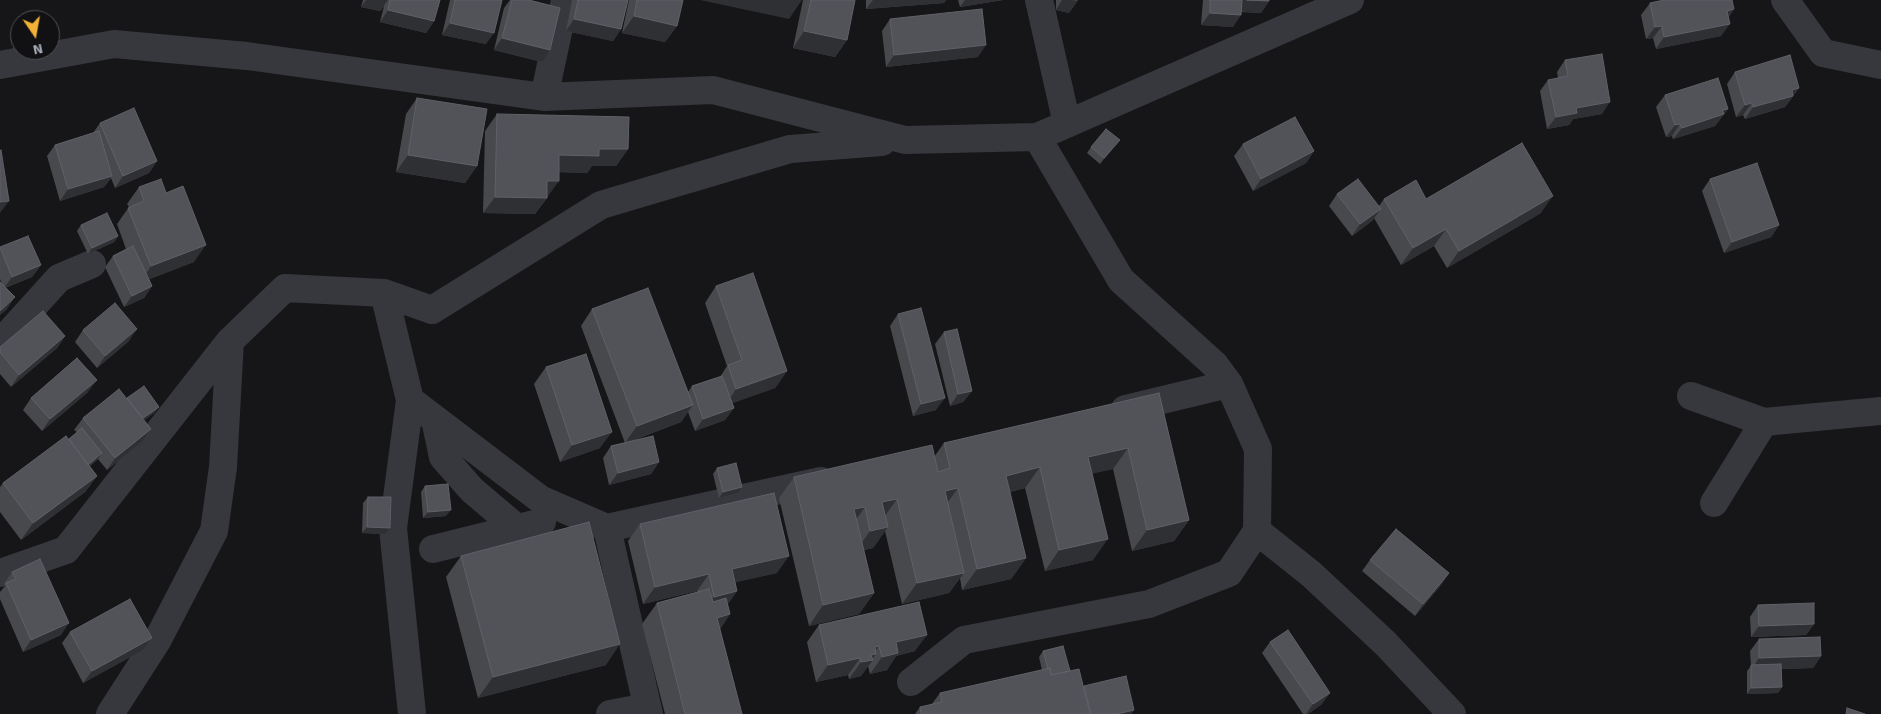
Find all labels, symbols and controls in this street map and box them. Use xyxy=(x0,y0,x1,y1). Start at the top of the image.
north arrow xyxy=(10,10,60,60)
text: N xyxy=(31,40,45,59)

